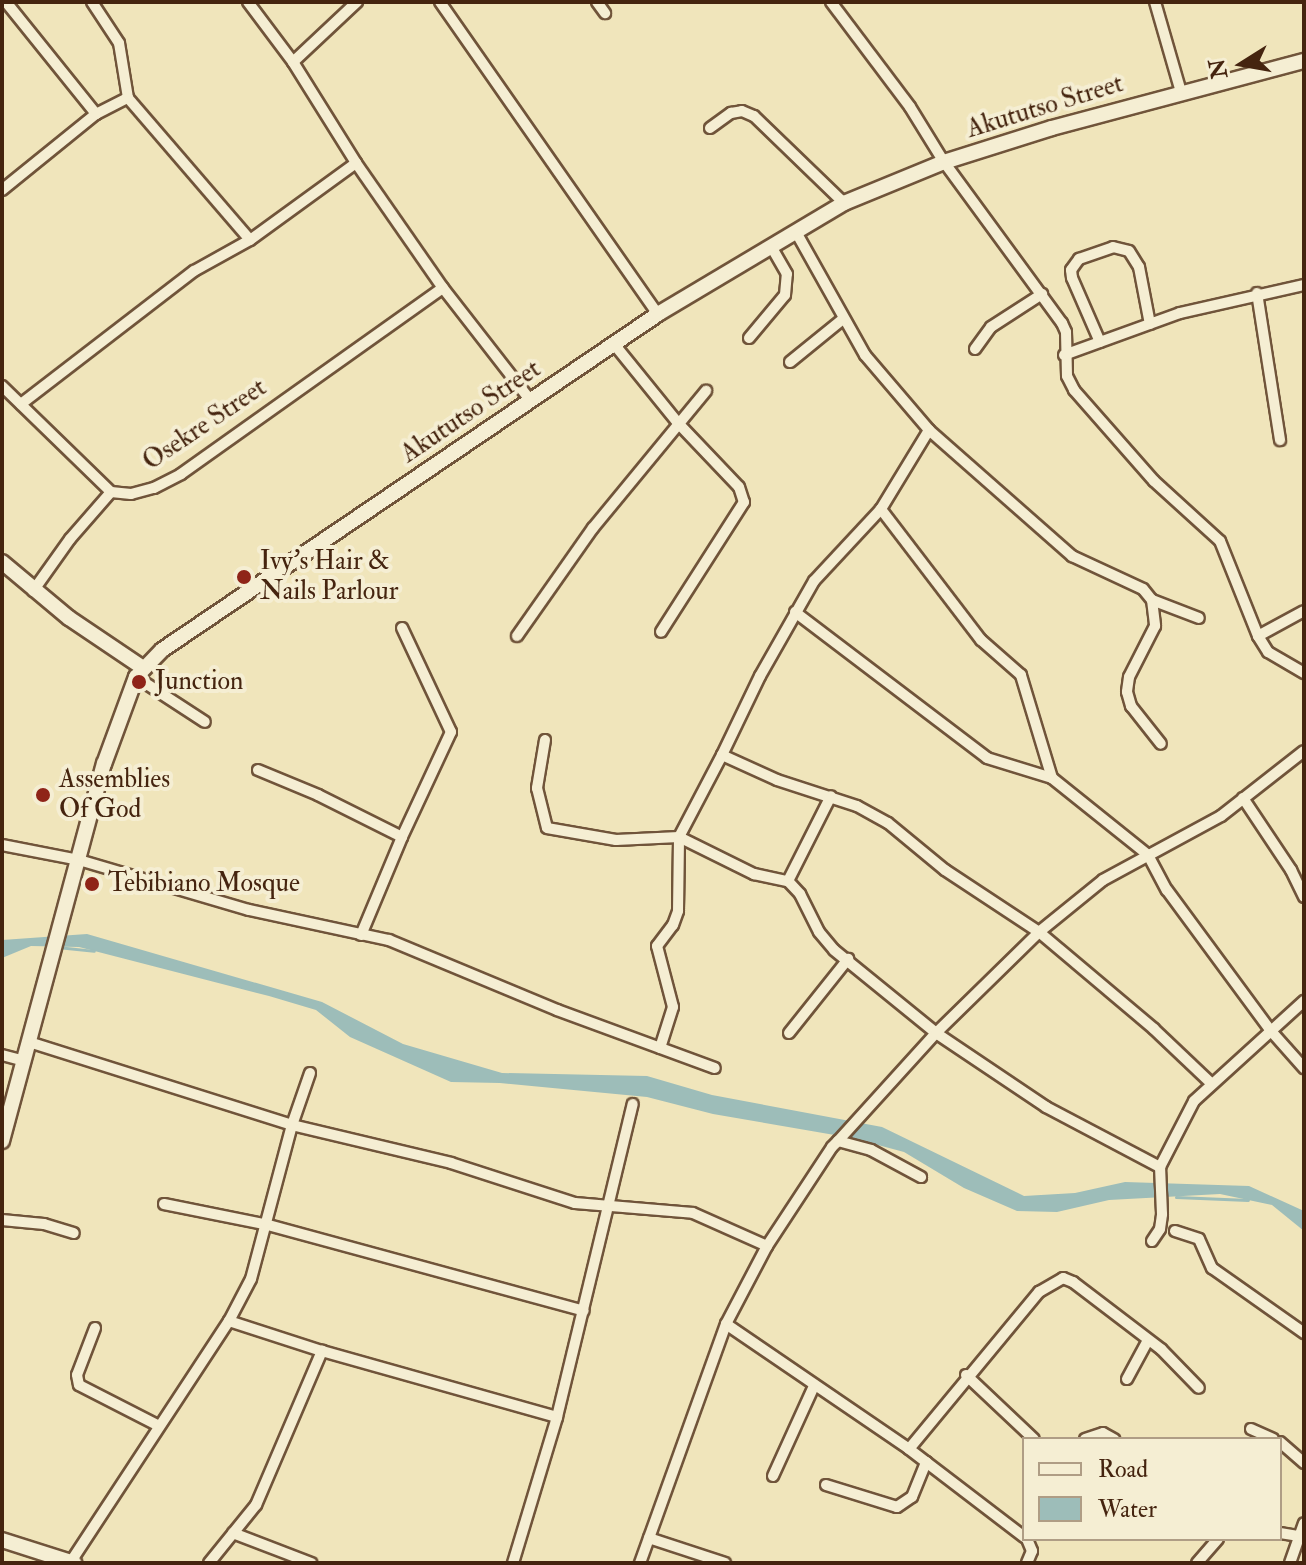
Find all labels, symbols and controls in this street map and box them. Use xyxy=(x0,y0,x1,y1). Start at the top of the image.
north arrow xyxy=(1202,24,1282,104)
text: N xyxy=(1203,56,1234,81)
street label: Akututso Street xyxy=(963,68,1127,146)
street label: Akututso Street xyxy=(395,354,547,470)
street label: Osekre Street xyxy=(137,372,273,478)
place label: Ivy's Hair & Nails Parlour xyxy=(260,546,398,608)
marker: Ivy's Hair & Nails Parlour xyxy=(235,568,253,586)
place label: Junction xyxy=(155,666,243,698)
marker: Junction xyxy=(130,673,148,691)
place label: Assemblies Of God xyxy=(59,764,170,826)
marker: Assemblies Of God xyxy=(34,786,52,804)
place label: Tebibiano Mosque xyxy=(108,868,300,900)
marker: Tebibiano Mosque xyxy=(83,875,101,893)
legend xyxy=(1022,1437,1282,1541)
text: Road xyxy=(1098,1454,1148,1485)
text: Water xyxy=(1098,1494,1157,1525)

